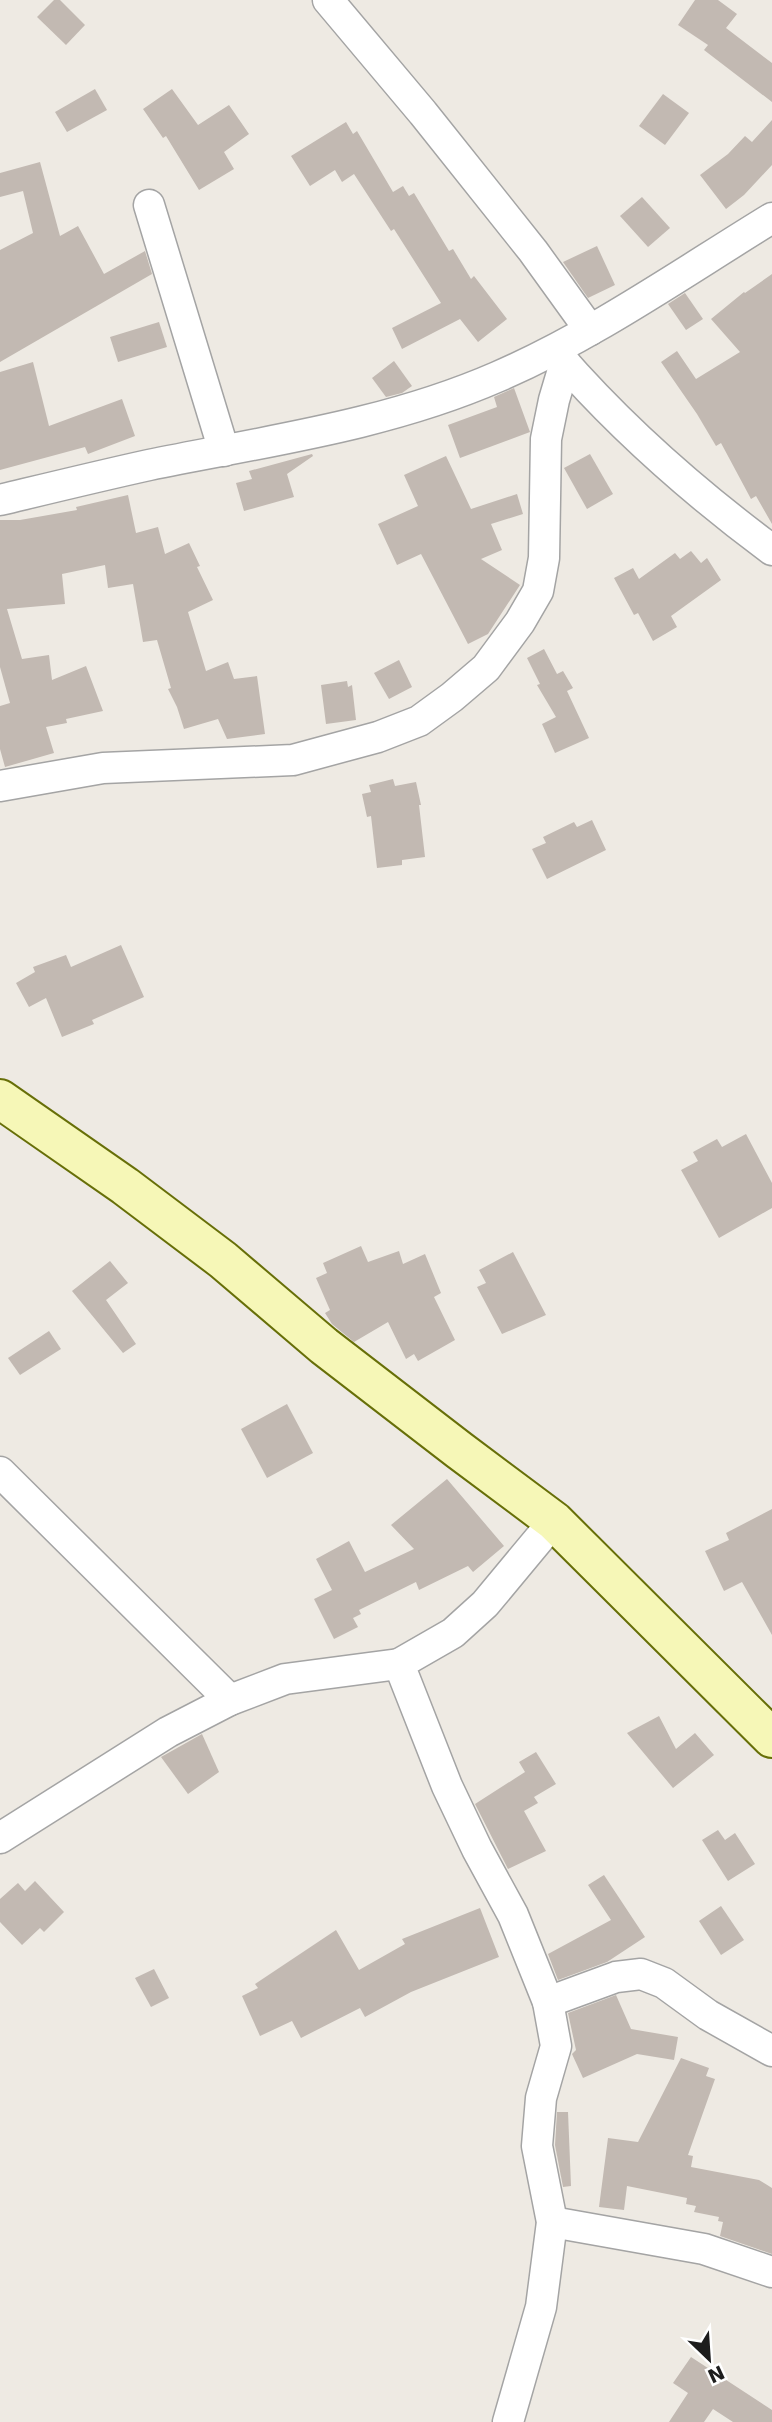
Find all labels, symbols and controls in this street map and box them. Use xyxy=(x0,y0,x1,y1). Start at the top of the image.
north arrow xyxy=(674,2324,744,2394)
text: N xyxy=(704,2361,728,2388)

